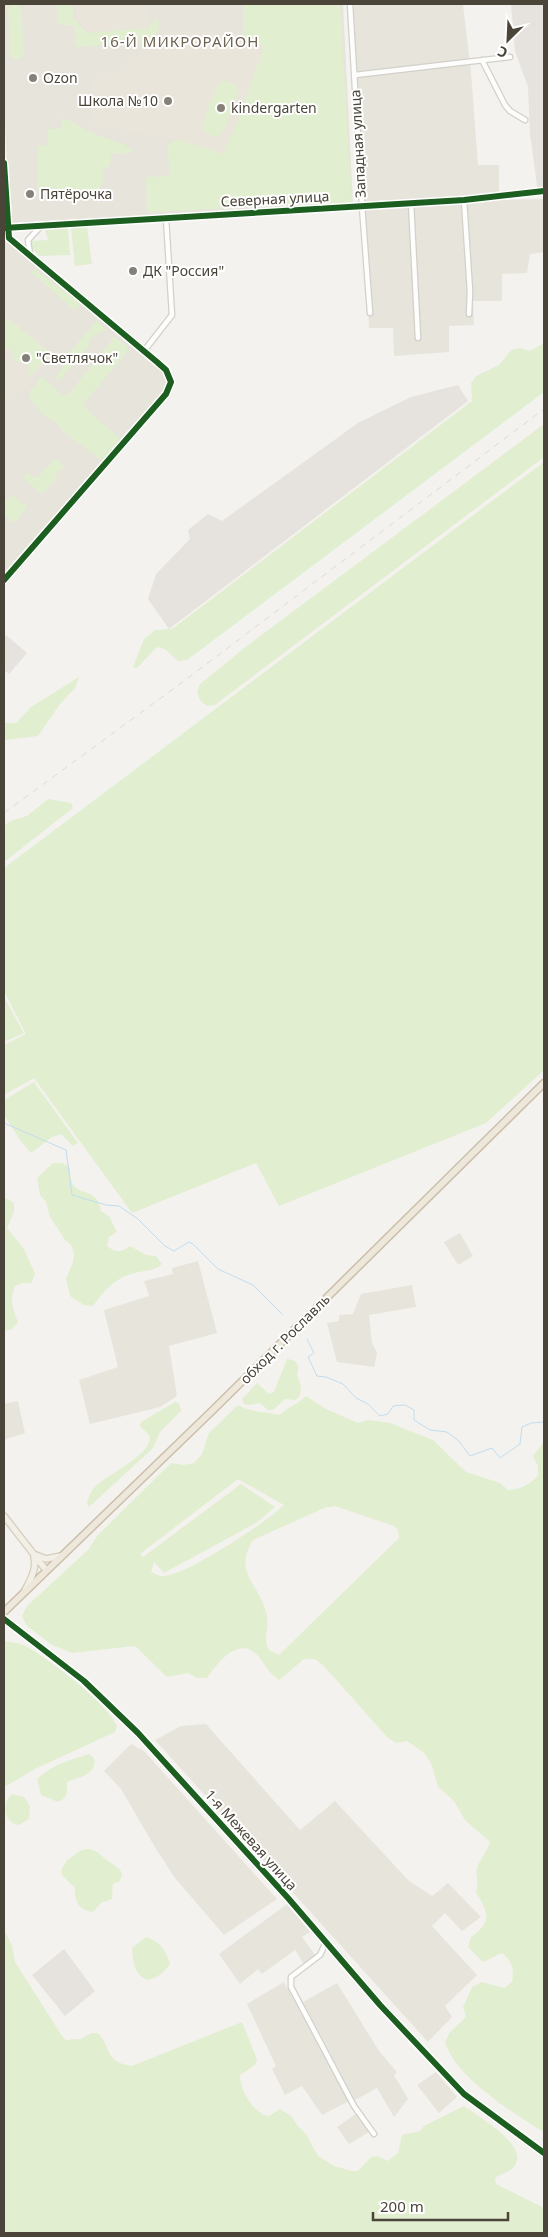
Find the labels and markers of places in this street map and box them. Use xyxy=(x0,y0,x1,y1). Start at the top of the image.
place label: Ozon xyxy=(43,68,78,87)
marker: Ozon xyxy=(27,72,39,84)
place label: Школа №10 xyxy=(78,91,158,110)
marker: Школа №10 xyxy=(162,95,174,107)
place label: kindergarten xyxy=(231,98,317,117)
marker: kindergarten xyxy=(215,102,227,114)
place label: Пятёрочка xyxy=(40,184,112,203)
marker: Пятёрочка xyxy=(24,188,36,200)
place label: ДК "Россия" xyxy=(143,261,224,280)
marker: ДК "Россия" xyxy=(127,265,139,277)
place label: "Светлячок" xyxy=(36,348,118,367)
marker: "Светлячок" xyxy=(20,352,32,364)

